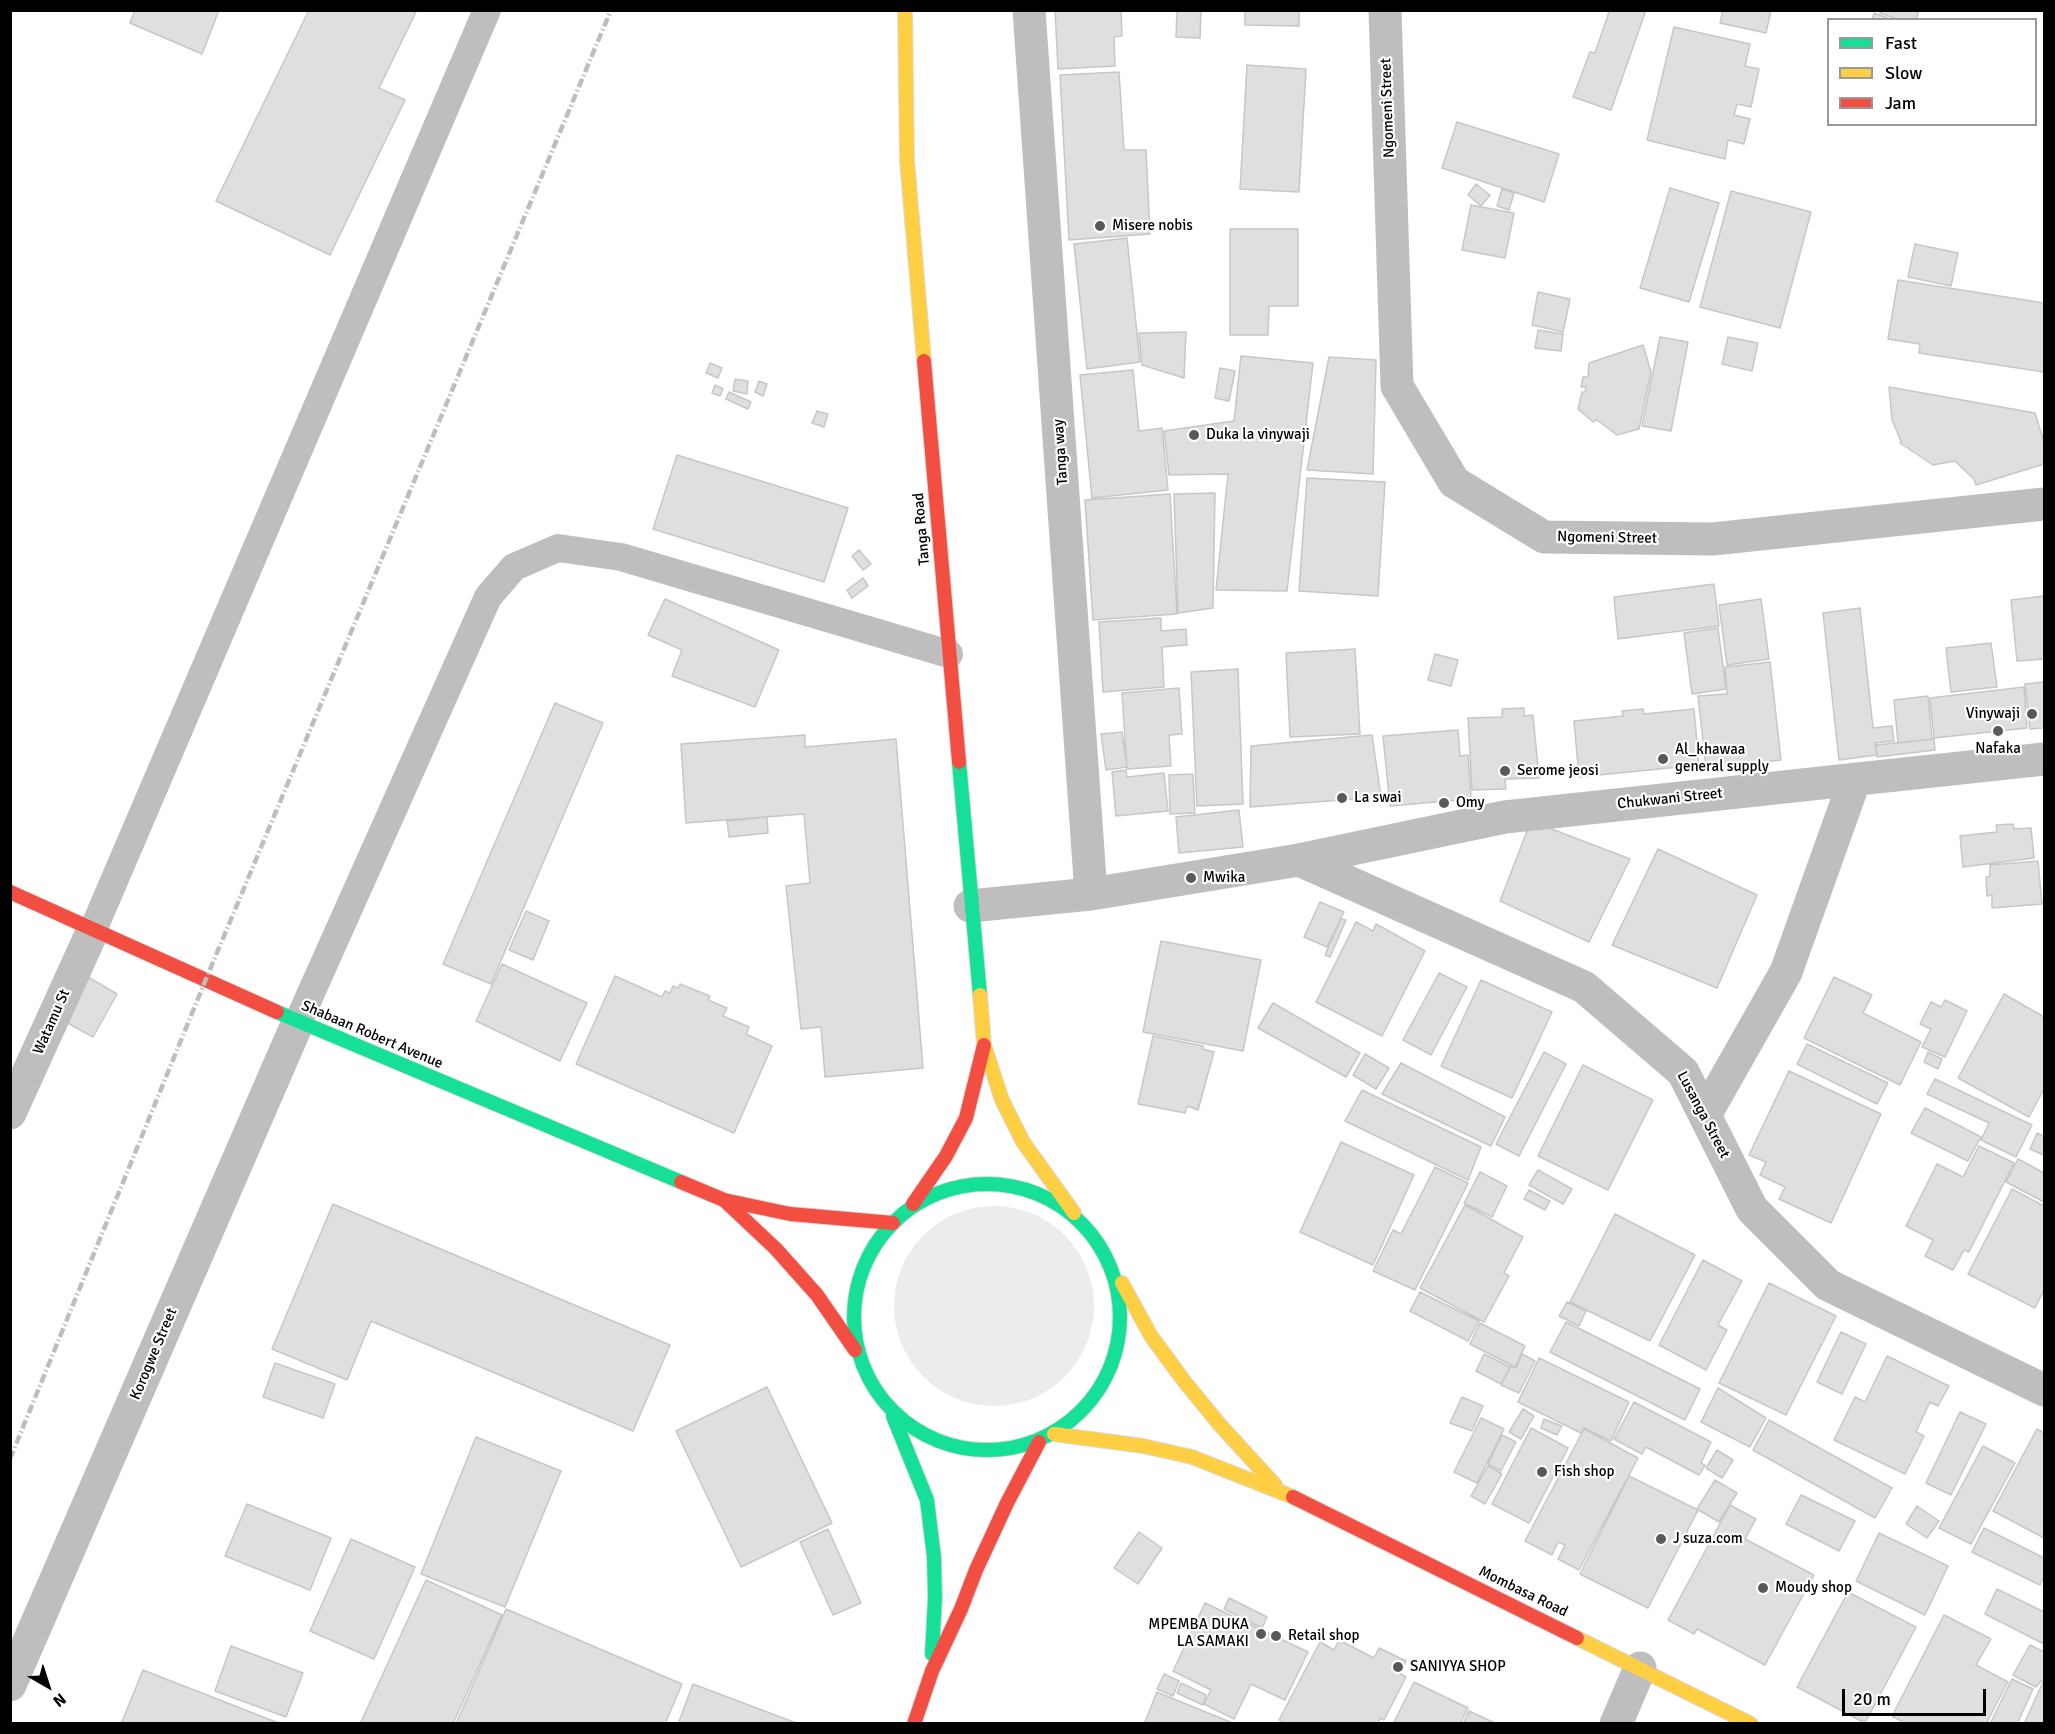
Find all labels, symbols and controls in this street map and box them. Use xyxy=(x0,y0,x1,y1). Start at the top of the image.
legend xyxy=(1827,18,2037,126)
text: Fast xyxy=(1885,32,1917,54)
street label: Ngomeni Street xyxy=(1377,58,1399,158)
text: Slow xyxy=(1885,62,1922,84)
text: Jam xyxy=(1885,92,1916,114)
place label: Misere nobis xyxy=(1112,217,1193,235)
marker: Misere nobis xyxy=(1093,219,1107,233)
street label: Tanga way xyxy=(1050,418,1072,486)
place label: Duka la vinywaji xyxy=(1206,426,1310,444)
marker: Duka la vinywaji xyxy=(1187,428,1201,442)
street label: Tanga Road xyxy=(910,492,934,566)
street label: Ngomeni Street xyxy=(1557,528,1657,548)
place label: Vinywaji xyxy=(1966,705,2020,723)
marker: Vinywaji xyxy=(2025,707,2039,721)
marker: Nafaka xyxy=(1991,724,2005,738)
place label: Nafaka xyxy=(1975,740,2021,758)
place label: Al_khawaa general supply xyxy=(1675,741,1769,776)
marker: Al_khawaa general supply xyxy=(1656,752,1670,766)
place label: Serome jeosi xyxy=(1517,762,1599,780)
marker: Serome jeosi xyxy=(1498,764,1512,778)
street label: Chukwani Street xyxy=(1616,785,1724,813)
place label: La swai xyxy=(1354,789,1402,807)
marker: La swai xyxy=(1335,791,1349,805)
place label: Omy xyxy=(1456,794,1485,812)
marker: Omy xyxy=(1437,796,1451,810)
place label: Mwika xyxy=(1203,869,1245,887)
marker: Mwika xyxy=(1184,871,1198,885)
street label: Watamu St xyxy=(30,987,74,1057)
street label: Shabaan Robert Avenue xyxy=(299,997,445,1073)
street label: Lusanga Street xyxy=(1673,1068,1733,1162)
street label: Korogwe Street xyxy=(127,1305,181,1403)
place label: Fish shop xyxy=(1554,1463,1614,1481)
marker: Fish shop xyxy=(1535,1465,1549,1479)
place label: J suza.com xyxy=(1673,1530,1743,1548)
marker: J suza.com xyxy=(1654,1532,1668,1546)
street label: Mombasa Road xyxy=(1475,1563,1571,1621)
place label: Moudy shop xyxy=(1775,1579,1852,1597)
marker: Moudy shop xyxy=(1756,1581,1770,1595)
place label: MPEMBA DUKA LA SAMAKI xyxy=(1148,1616,1249,1651)
marker: MPEMBA DUKA LA SAMAKI xyxy=(1254,1627,1268,1641)
place label: Retail shop xyxy=(1288,1627,1359,1645)
marker: Retail shop xyxy=(1269,1629,1283,1643)
north arrow xyxy=(18,1656,78,1716)
place label: SANIYYA SHOP xyxy=(1410,1658,1506,1676)
marker: SANIYYA SHOP xyxy=(1391,1660,1405,1674)
scale bar xyxy=(1845,1677,1989,1715)
text: 20 m xyxy=(1853,1688,1891,1710)
text: N xyxy=(49,1689,70,1711)

